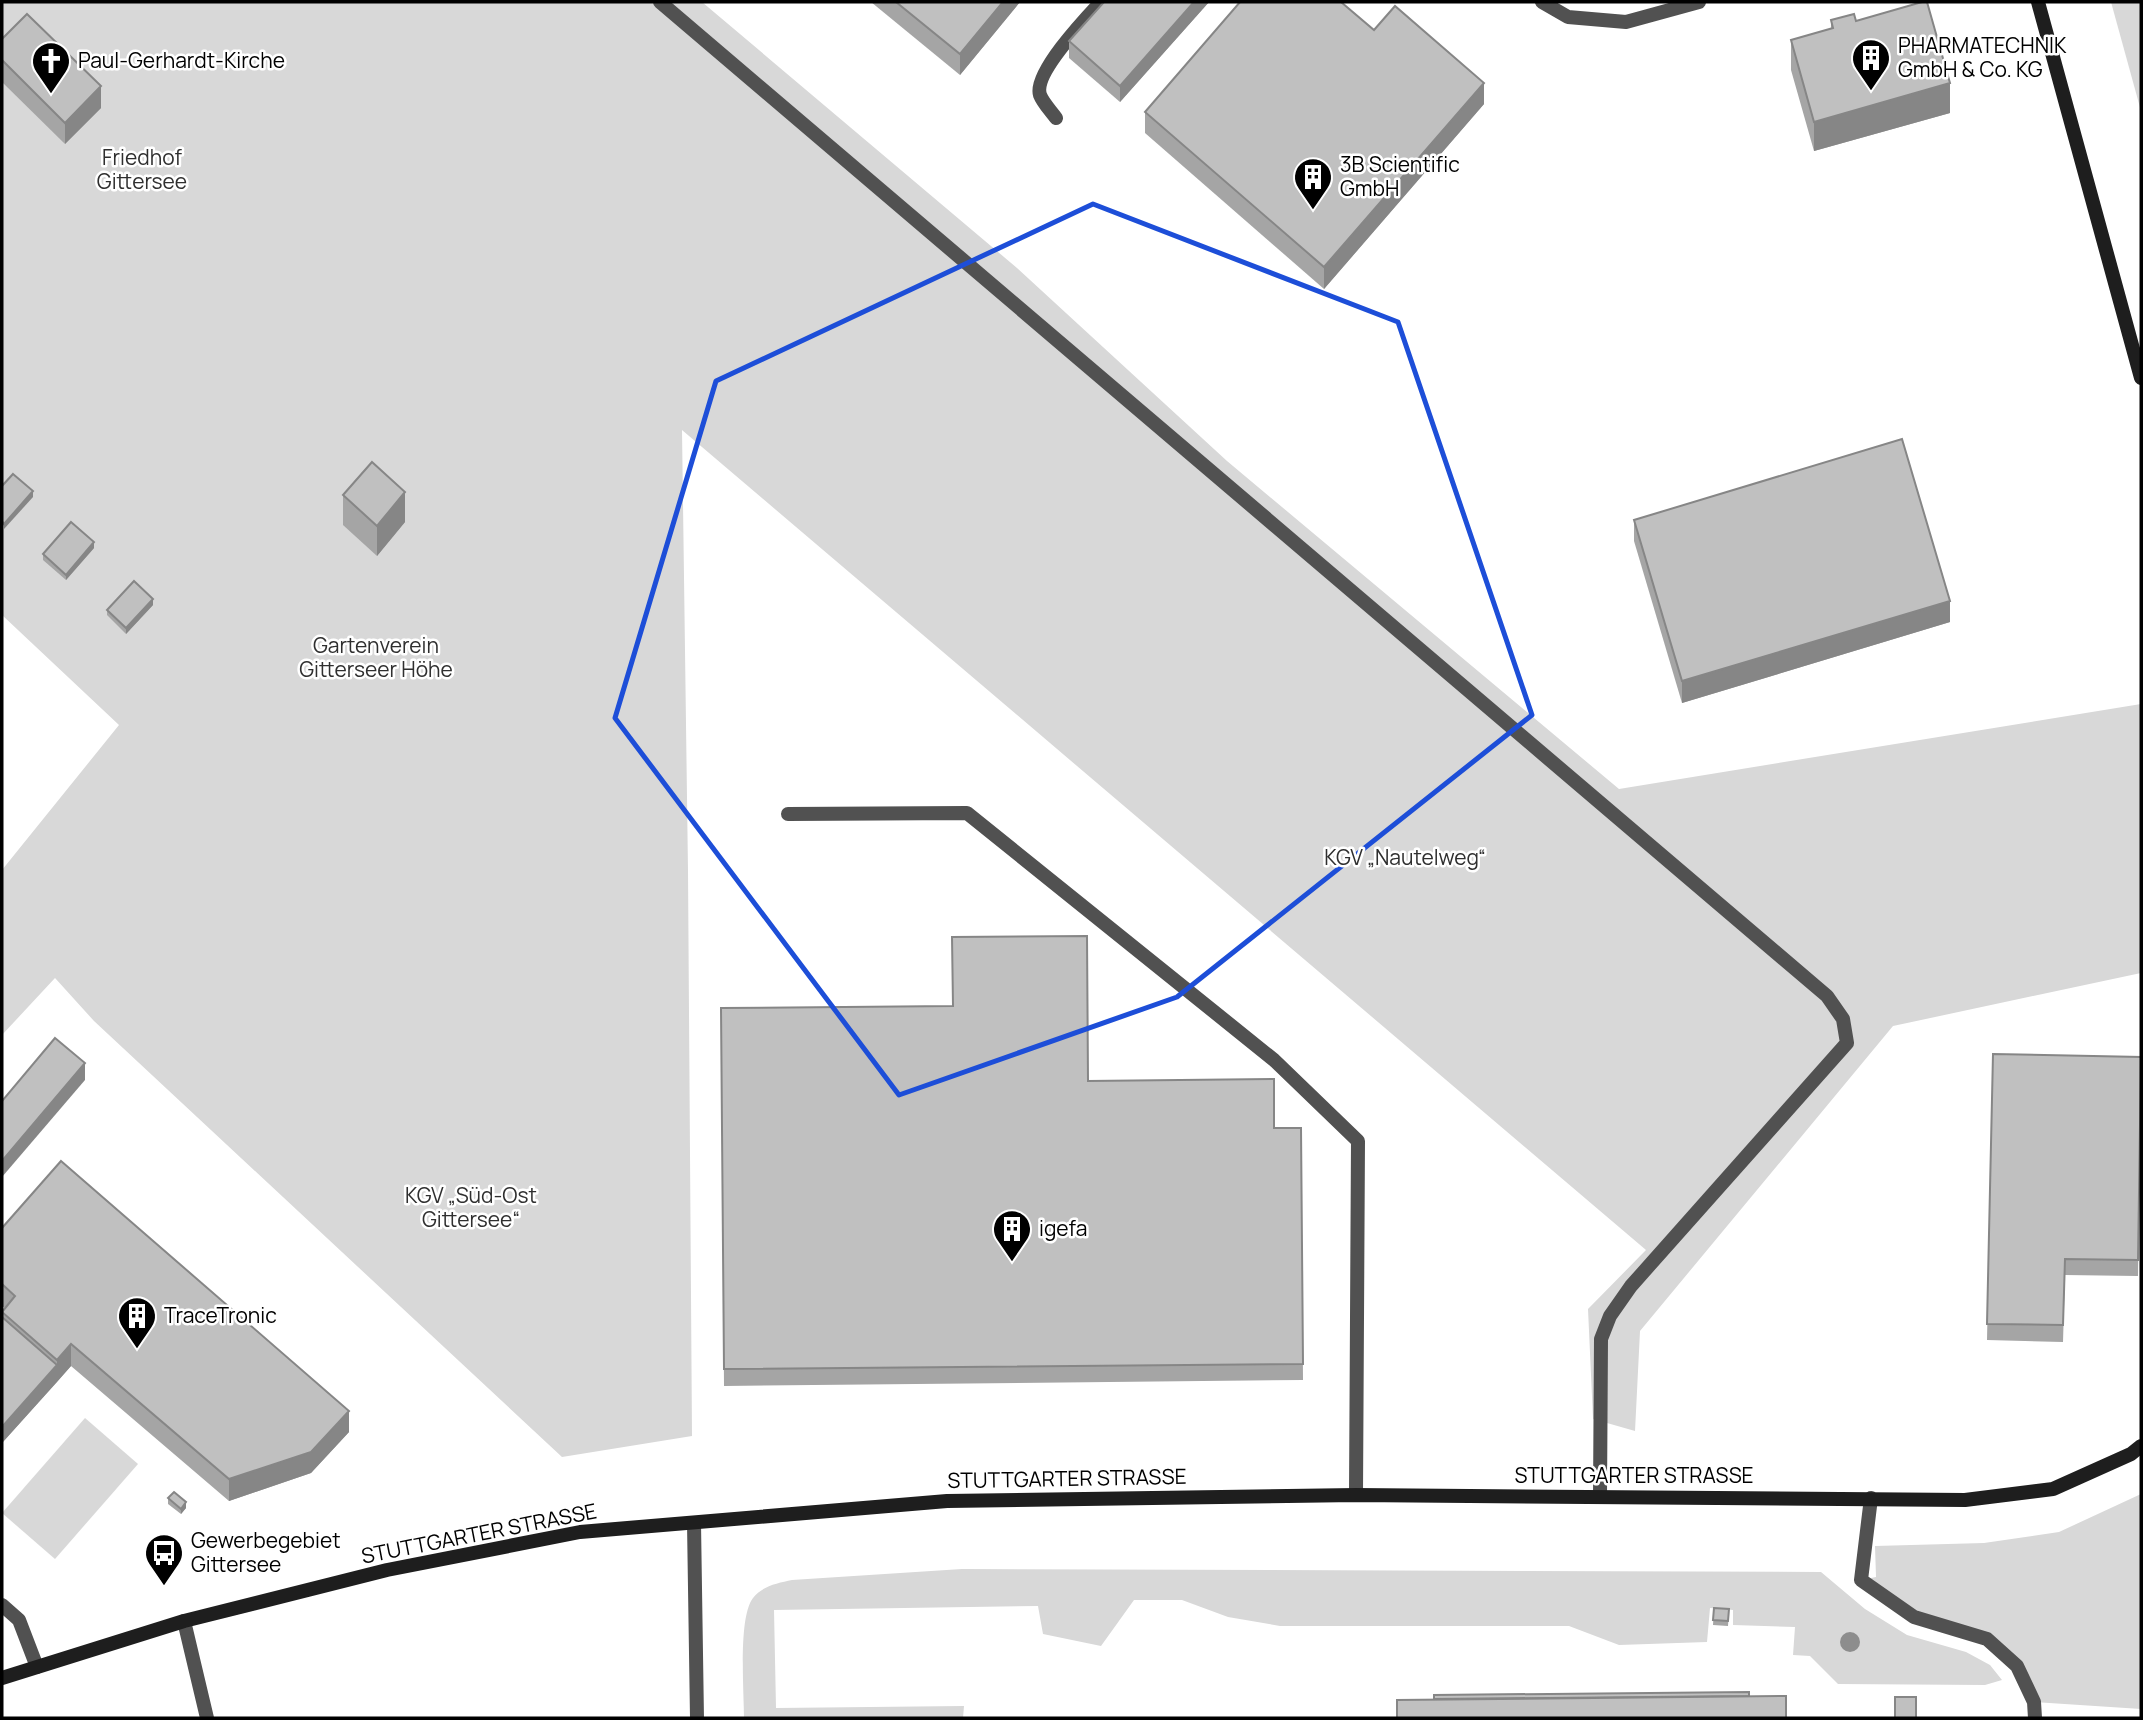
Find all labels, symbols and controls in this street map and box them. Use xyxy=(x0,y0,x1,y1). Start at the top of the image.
place label: PHARMATECHNIK GmbH & Co. KG xyxy=(1898,31,2067,83)
building icon: PHARMATECHNIK GmbH & Co. KG xyxy=(1850,37,1892,92)
church icon: Paul-Gerhardt-Kirche xyxy=(30,40,72,95)
place label: Paul-Gerhardt-Kirche xyxy=(78,46,285,74)
park label: Friedhof Gittersee xyxy=(97,143,187,195)
place label: 3B Scientific GmbH xyxy=(1340,150,1460,202)
building icon: 3B Scientific GmbH xyxy=(1292,156,1334,211)
park label: Gartenverein Gitterseer Höhe xyxy=(299,631,453,683)
park label: KGV „Nautelweg“ xyxy=(1324,843,1486,871)
park label: KGV „Süd-Ost Gittersee“ xyxy=(405,1181,537,1233)
building icon: igefa xyxy=(991,1208,1033,1263)
place label: igefa xyxy=(1039,1214,1087,1242)
building icon: TraceTronic xyxy=(116,1295,158,1350)
place label: TraceTronic xyxy=(164,1301,277,1329)
street label: STUTTGARTER STRASSE xyxy=(1514,1461,1754,1489)
street label: STUTTGARTER STRASSE xyxy=(947,1462,1187,1494)
street label: STUTTGARTER STRASSE xyxy=(359,1496,599,1570)
place label: Gewerbegebiet Gittersee xyxy=(191,1526,341,1578)
bus stop icon: Gewerbegebiet Gittersee xyxy=(143,1532,185,1587)

